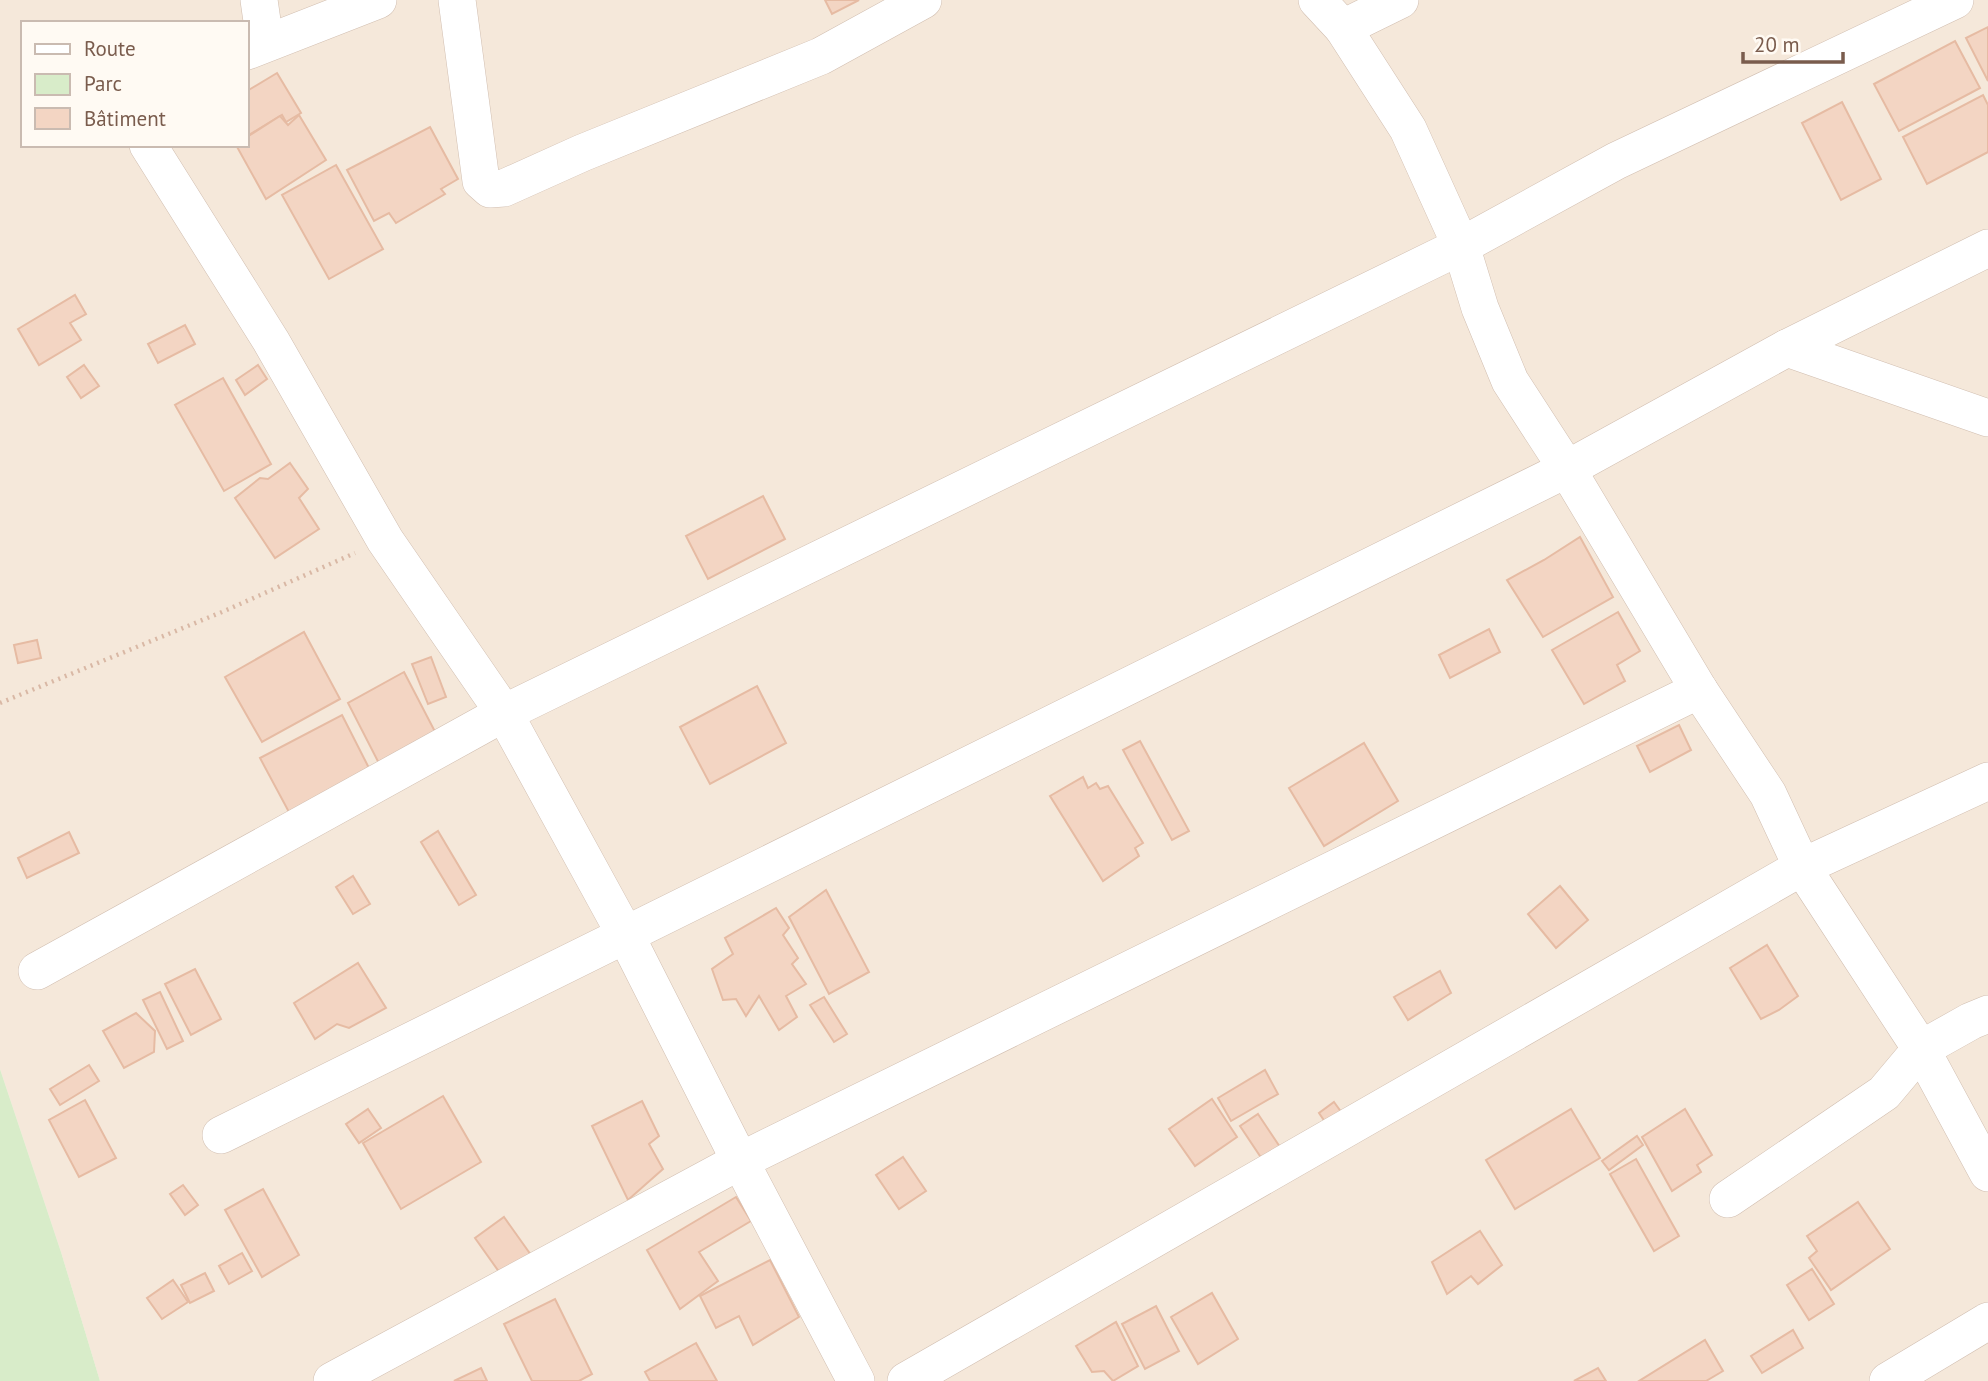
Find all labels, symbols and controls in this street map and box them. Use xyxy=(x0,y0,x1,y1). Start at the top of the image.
legend xyxy=(21,21,248,147)
scale bar xyxy=(1743,21,1843,65)
text: 20 m xyxy=(1754,31,1800,58)
text: Route xyxy=(84,35,136,62)
text: Parc xyxy=(84,70,122,97)
text: Bâtiment xyxy=(84,105,166,132)

